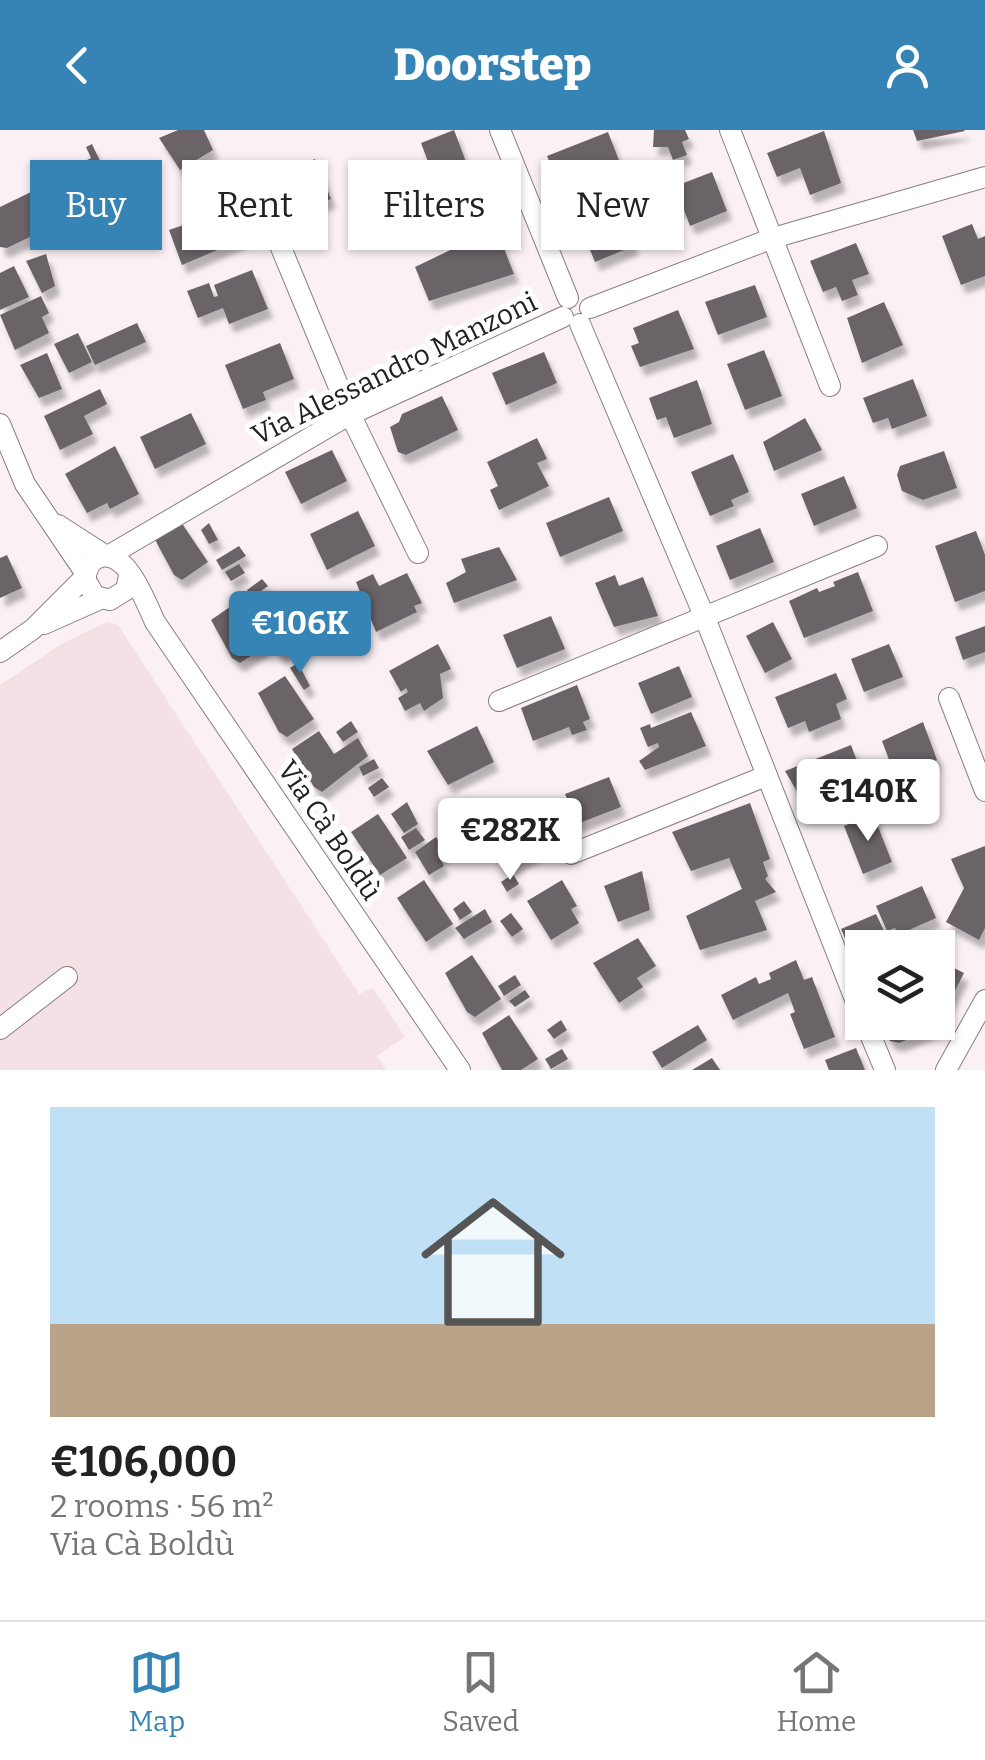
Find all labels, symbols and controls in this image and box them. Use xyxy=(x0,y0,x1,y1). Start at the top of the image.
icon: back xyxy=(50,38,105,93)
text: Doorstep xyxy=(394,38,591,92)
icon: person xyxy=(880,38,935,93)
chip: Buy xyxy=(30,160,162,250)
chip: Rent xyxy=(182,160,328,250)
chip: Filters xyxy=(348,160,521,250)
chip: New xyxy=(541,160,684,250)
street label: Via Alessandro Manzoni xyxy=(246,285,542,452)
pin: €106K xyxy=(230,591,370,676)
text: €106K xyxy=(251,604,349,642)
street label: Via Cà Boldù xyxy=(271,754,388,906)
pin: €140K xyxy=(798,759,938,844)
text: €140K xyxy=(819,772,917,810)
pin: €282K xyxy=(440,798,580,883)
text: €282K xyxy=(460,811,560,849)
map controls xyxy=(845,930,955,1040)
button: layers xyxy=(845,930,955,1040)
icon: home xyxy=(403,1172,583,1352)
text: €106,000 xyxy=(50,1437,237,1487)
text: 2 rooms · 56 m² xyxy=(50,1487,274,1525)
text: Via Cà Boldù xyxy=(50,1525,234,1563)
tab: Map xyxy=(129,1645,185,1738)
tab: Saved xyxy=(442,1645,519,1738)
tab: Home xyxy=(776,1645,856,1738)

